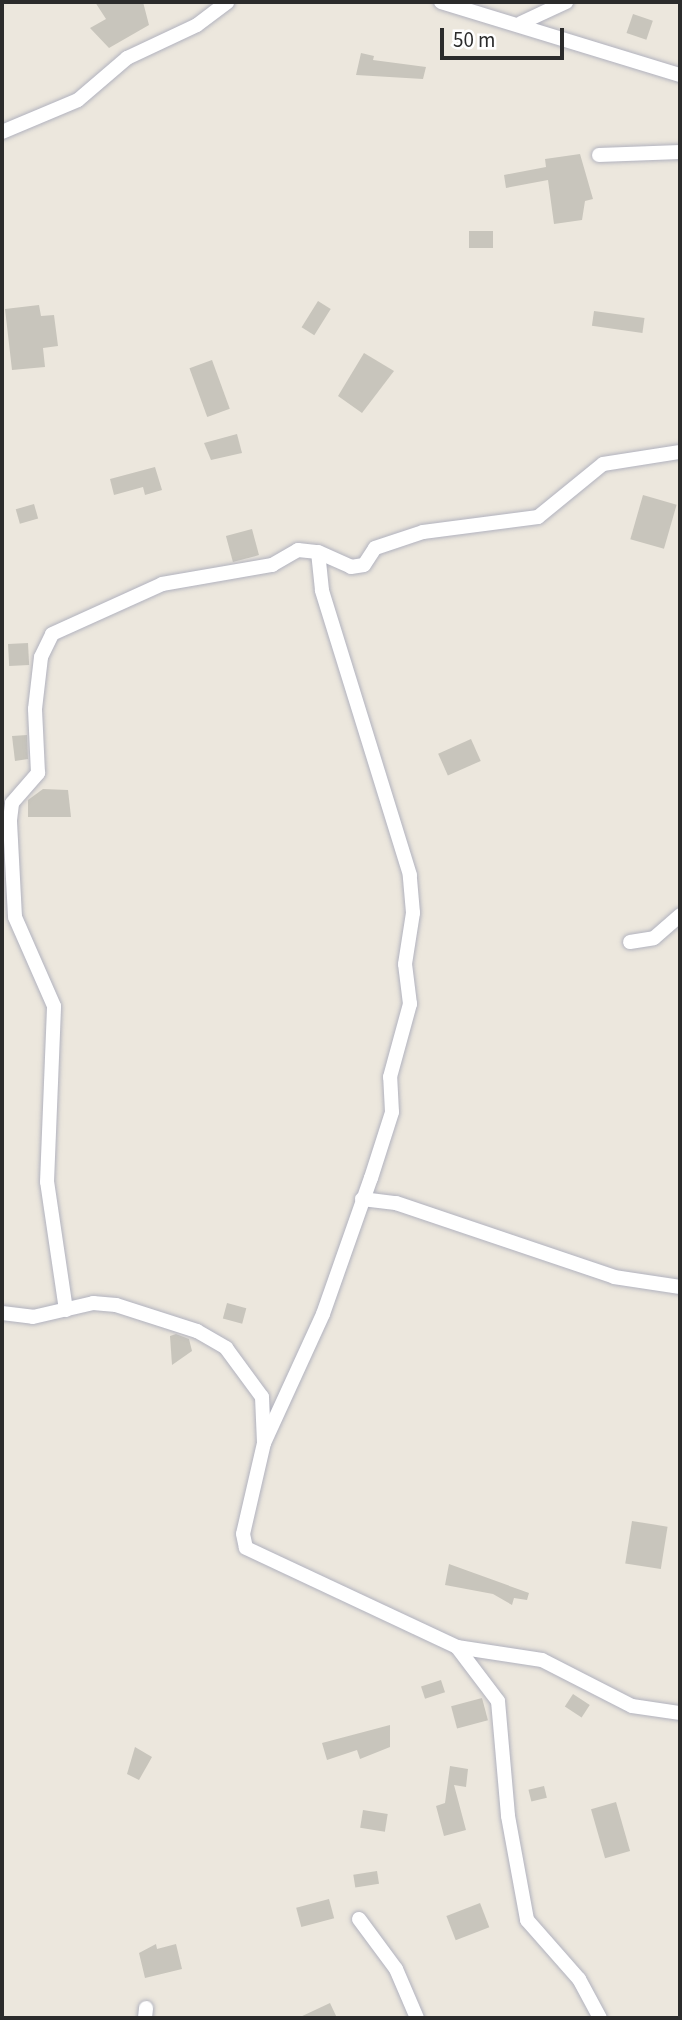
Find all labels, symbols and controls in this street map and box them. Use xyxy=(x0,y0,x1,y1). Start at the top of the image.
scale bar xyxy=(444,14,568,58)
text: 50 m xyxy=(453,25,495,55)

